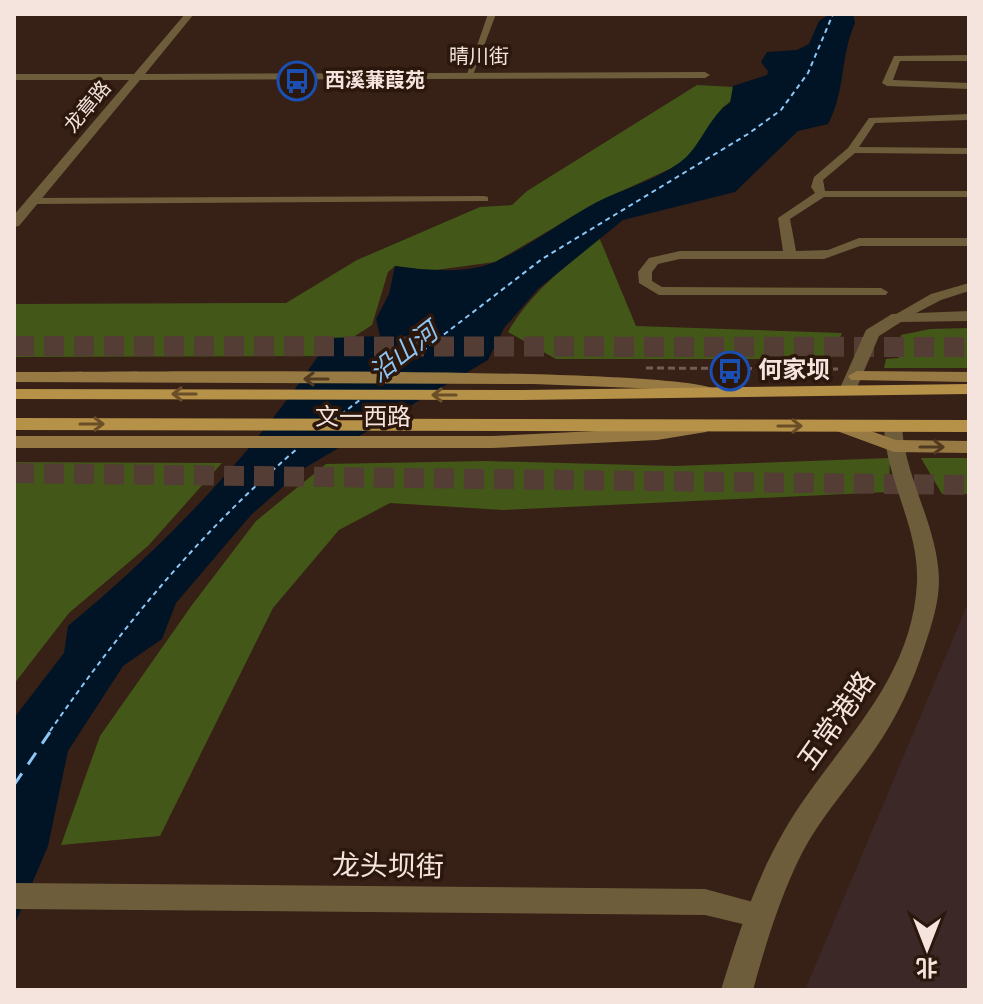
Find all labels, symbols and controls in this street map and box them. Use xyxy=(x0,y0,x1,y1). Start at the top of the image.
street label: 晴川街 xyxy=(449,42,509,72)
bus stop icon: 西溪蒹葭苑 xyxy=(276,60,318,102)
place label: 西溪蒹葭苑 xyxy=(325,66,425,96)
street label: 龙章路 xyxy=(57,74,119,140)
water label: 沿山河 xyxy=(361,310,451,393)
bus stop icon: 何家坝 xyxy=(709,350,751,392)
place label: 何家坝 xyxy=(758,353,830,389)
one-way arrow xyxy=(303,371,330,387)
one-way arrow xyxy=(171,386,198,402)
one-way arrow xyxy=(431,387,458,403)
street label: 文一西路 xyxy=(315,400,411,436)
one-way arrow xyxy=(78,416,105,432)
one-way arrow xyxy=(776,418,803,434)
one-way arrow xyxy=(918,439,945,455)
street label: 五常港路 xyxy=(787,663,887,779)
street label: 龙头坝街 xyxy=(332,845,444,889)
north arrow xyxy=(887,908,967,988)
text: 北 xyxy=(916,950,938,983)

